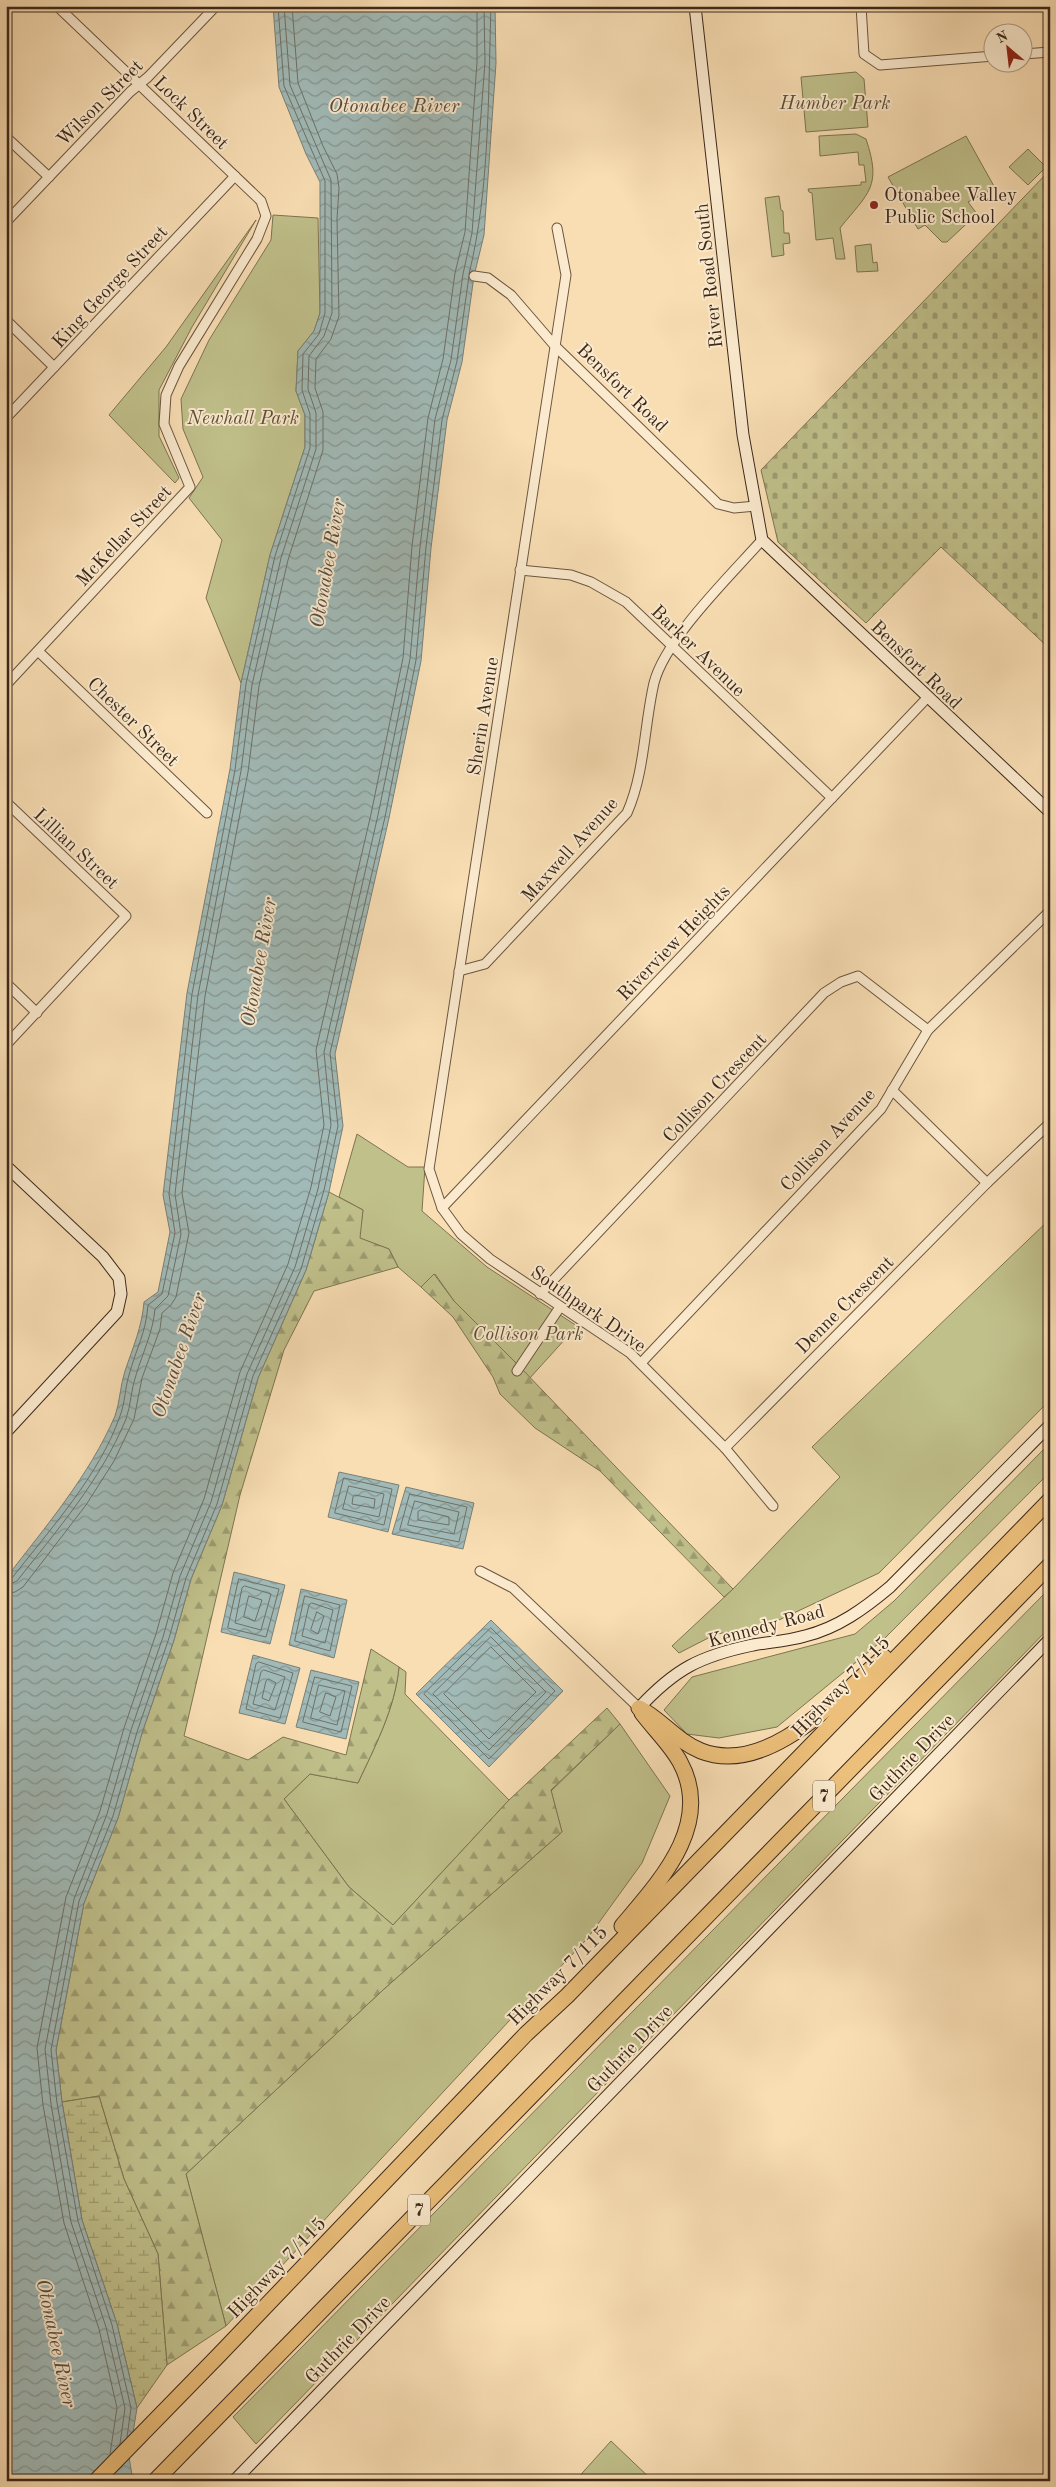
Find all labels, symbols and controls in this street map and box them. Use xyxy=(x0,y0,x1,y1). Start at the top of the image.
north arrow xyxy=(984,22,1034,72)
text: N xyxy=(994,29,1011,46)
street label: Wilson Street xyxy=(54,57,148,151)
street label: Lock Street xyxy=(149,74,231,154)
park label: Humber Park xyxy=(778,95,891,114)
water label: Otonabee River xyxy=(329,97,460,117)
place label: Otonabee Valley Public School xyxy=(884,187,1017,228)
marker: Otonabee Valley Public School xyxy=(868,199,880,211)
street label: River Road South xyxy=(693,202,728,349)
street label: King George Street xyxy=(49,223,172,353)
street label: Bensfort Road xyxy=(572,341,670,437)
park label: Newhall Park xyxy=(186,410,299,429)
street label: McKellar Street xyxy=(73,483,176,591)
water label: Otonabee River xyxy=(308,497,350,630)
street label: Barker Avenue xyxy=(647,602,748,701)
street label: Bensfort Road xyxy=(866,618,964,714)
street label: Sherin Avenue xyxy=(466,656,503,777)
street label: Chester Street xyxy=(83,675,182,771)
street label: Maxwell Avenue xyxy=(519,795,623,907)
street label: Lillian Street xyxy=(29,806,121,894)
street label: Riverview Heights xyxy=(615,882,735,1005)
water label: Otonabee River xyxy=(239,896,281,1029)
street label: Collison Crescent xyxy=(660,1030,771,1147)
street label: Collison Avenue xyxy=(778,1086,880,1196)
street label: Denne Crescent xyxy=(793,1253,898,1358)
street label: Southpark Drive xyxy=(526,1263,649,1357)
water label: Otonabee River xyxy=(149,1290,211,1421)
park label: Collison Park xyxy=(472,1326,584,1345)
street label: Kennedy Road xyxy=(706,1603,827,1652)
street label: Highway 7/115 xyxy=(789,1634,894,1742)
street label: Guthrie Drive xyxy=(867,1711,959,1806)
road number: 7 xyxy=(813,1780,835,1812)
street label: Highway 7/115 xyxy=(505,1923,612,2030)
street label: Guthrie Drive xyxy=(585,2002,677,2097)
road number: 7 xyxy=(408,2194,430,2226)
street label: Highway 7/115 xyxy=(225,2215,330,2323)
water label: Otonabee River xyxy=(32,2277,79,2410)
street label: Guthrie Drive xyxy=(303,2293,395,2388)

